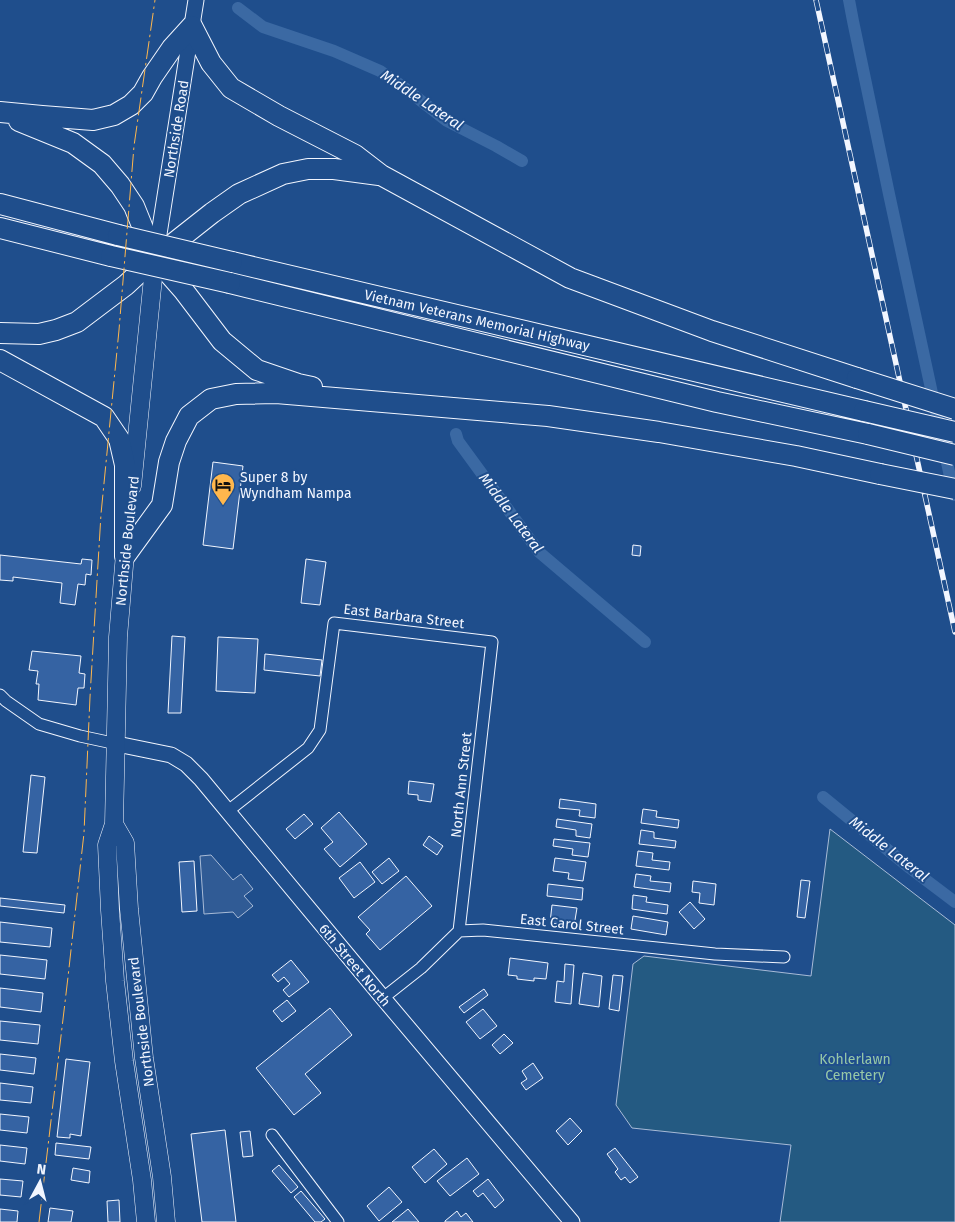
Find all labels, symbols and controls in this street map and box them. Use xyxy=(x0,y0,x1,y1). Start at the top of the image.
water label: Middle Lateral xyxy=(377,66,467,134)
street label: Northside Road xyxy=(160,79,193,179)
street label: Vietnam Veterans Memorial Highway xyxy=(362,286,591,355)
place label: Super 8 by Wyndham Nampa xyxy=(240,469,352,502)
water label: Middle Lateral xyxy=(475,469,547,557)
hotel icon: Super 8 by Wyndham Nampa xyxy=(210,472,236,506)
street label: Northside Boulevard xyxy=(112,475,143,607)
street label: East Barbara Street xyxy=(343,601,466,632)
street label: North Ann Street xyxy=(447,730,476,839)
water label: Middle Lateral xyxy=(846,812,932,886)
street label: East Carol Street xyxy=(519,911,626,939)
street label: 6th Street North xyxy=(315,921,394,1010)
street label: Northside Boulevard xyxy=(125,956,158,1088)
park label: Kohlerlawn Cemetery xyxy=(819,1051,891,1084)
north arrow xyxy=(15,1157,65,1207)
text: N xyxy=(36,1161,47,1179)

